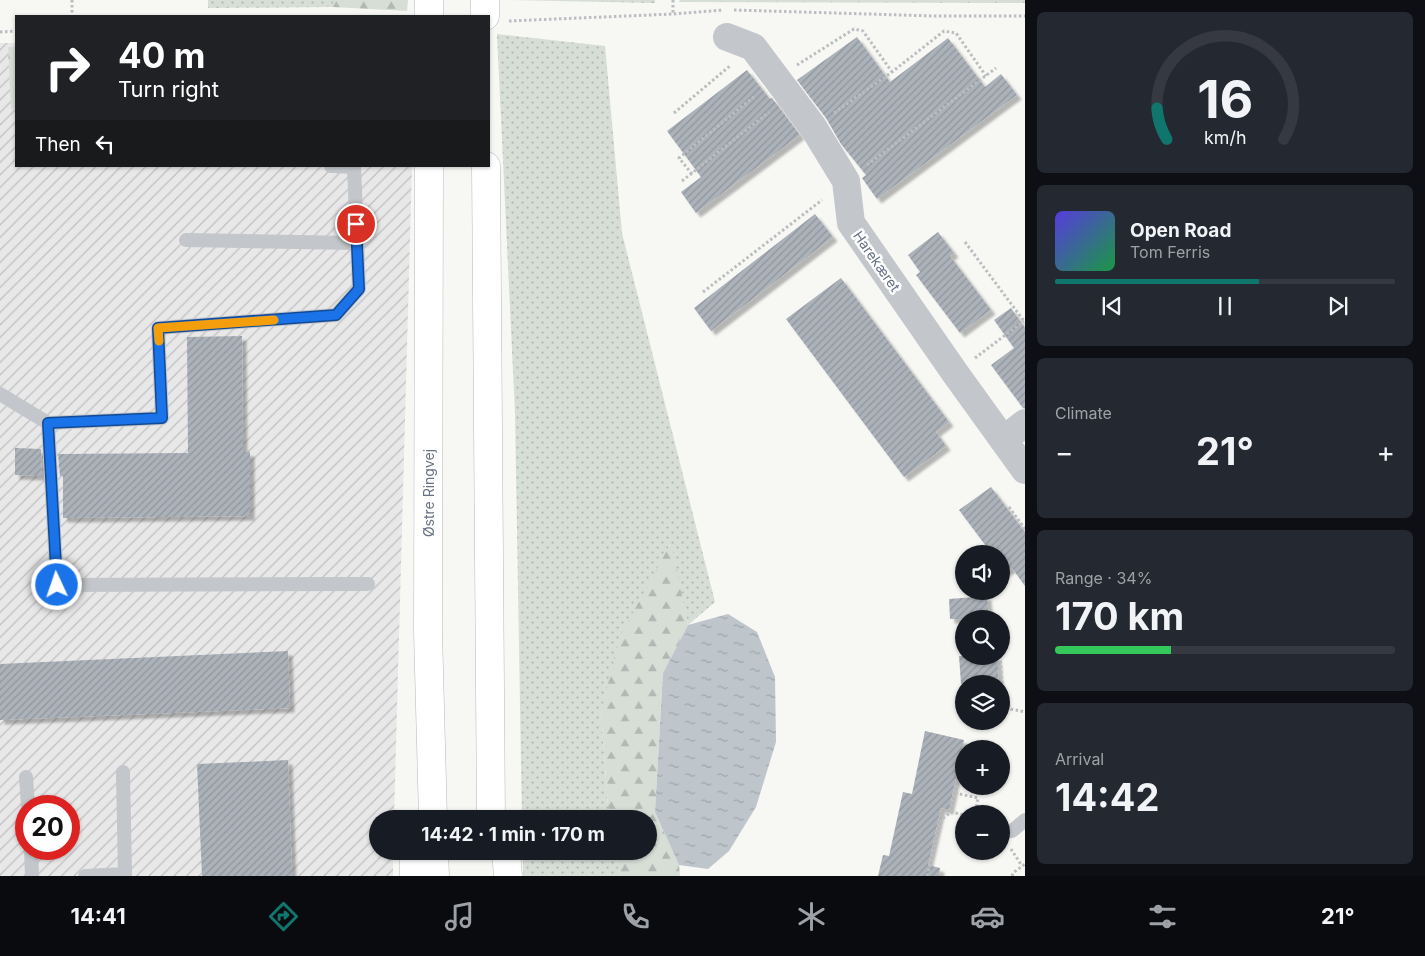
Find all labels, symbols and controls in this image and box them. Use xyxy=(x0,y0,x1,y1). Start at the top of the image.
text: 40 m xyxy=(118,34,206,76)
icon: right xyxy=(35,35,100,100)
text: 16 xyxy=(1197,68,1253,131)
text: Turn right xyxy=(118,76,219,102)
text: km/h xyxy=(1204,127,1246,148)
icon: left xyxy=(91,130,119,158)
text: Then xyxy=(35,133,81,156)
pin xyxy=(335,203,377,245)
icon: arrive xyxy=(342,210,370,238)
text: Open Road xyxy=(1130,219,1231,242)
street label: Harekæret xyxy=(850,228,904,295)
text: Tom Ferris xyxy=(1130,242,1210,262)
icon: previous xyxy=(1098,292,1126,320)
icon: pause xyxy=(1211,292,1239,320)
icon: next xyxy=(1324,292,1352,320)
text: Climate xyxy=(1055,403,1112,423)
text: 21° xyxy=(1196,428,1254,474)
text: − xyxy=(1055,435,1074,469)
text: + xyxy=(1376,435,1395,469)
street label: Østre Ringvej xyxy=(420,449,437,537)
map controls xyxy=(955,545,1010,860)
button: sound xyxy=(955,545,1010,600)
position arrow xyxy=(30,558,82,610)
text: Range · 34% xyxy=(1055,568,1152,588)
text: 170 km xyxy=(1055,593,1184,639)
button: search xyxy=(955,610,1010,665)
button: layers xyxy=(955,675,1010,730)
button: + xyxy=(955,740,1010,795)
text: Arrival xyxy=(1055,749,1104,769)
text: 14:42 xyxy=(1055,774,1159,820)
speed limit sign: 20 xyxy=(15,795,80,860)
button: − xyxy=(955,805,1010,860)
text: 14:42 · 1 min · 170 m xyxy=(421,823,605,846)
icon: directions xyxy=(266,899,301,934)
icon: music xyxy=(442,899,477,934)
icon: phone xyxy=(618,899,653,934)
icon: climate xyxy=(794,899,829,934)
icon: car xyxy=(970,899,1005,934)
icon: filters xyxy=(1145,899,1180,934)
text: 14:41 xyxy=(70,903,126,929)
text: 21° xyxy=(1321,903,1355,929)

